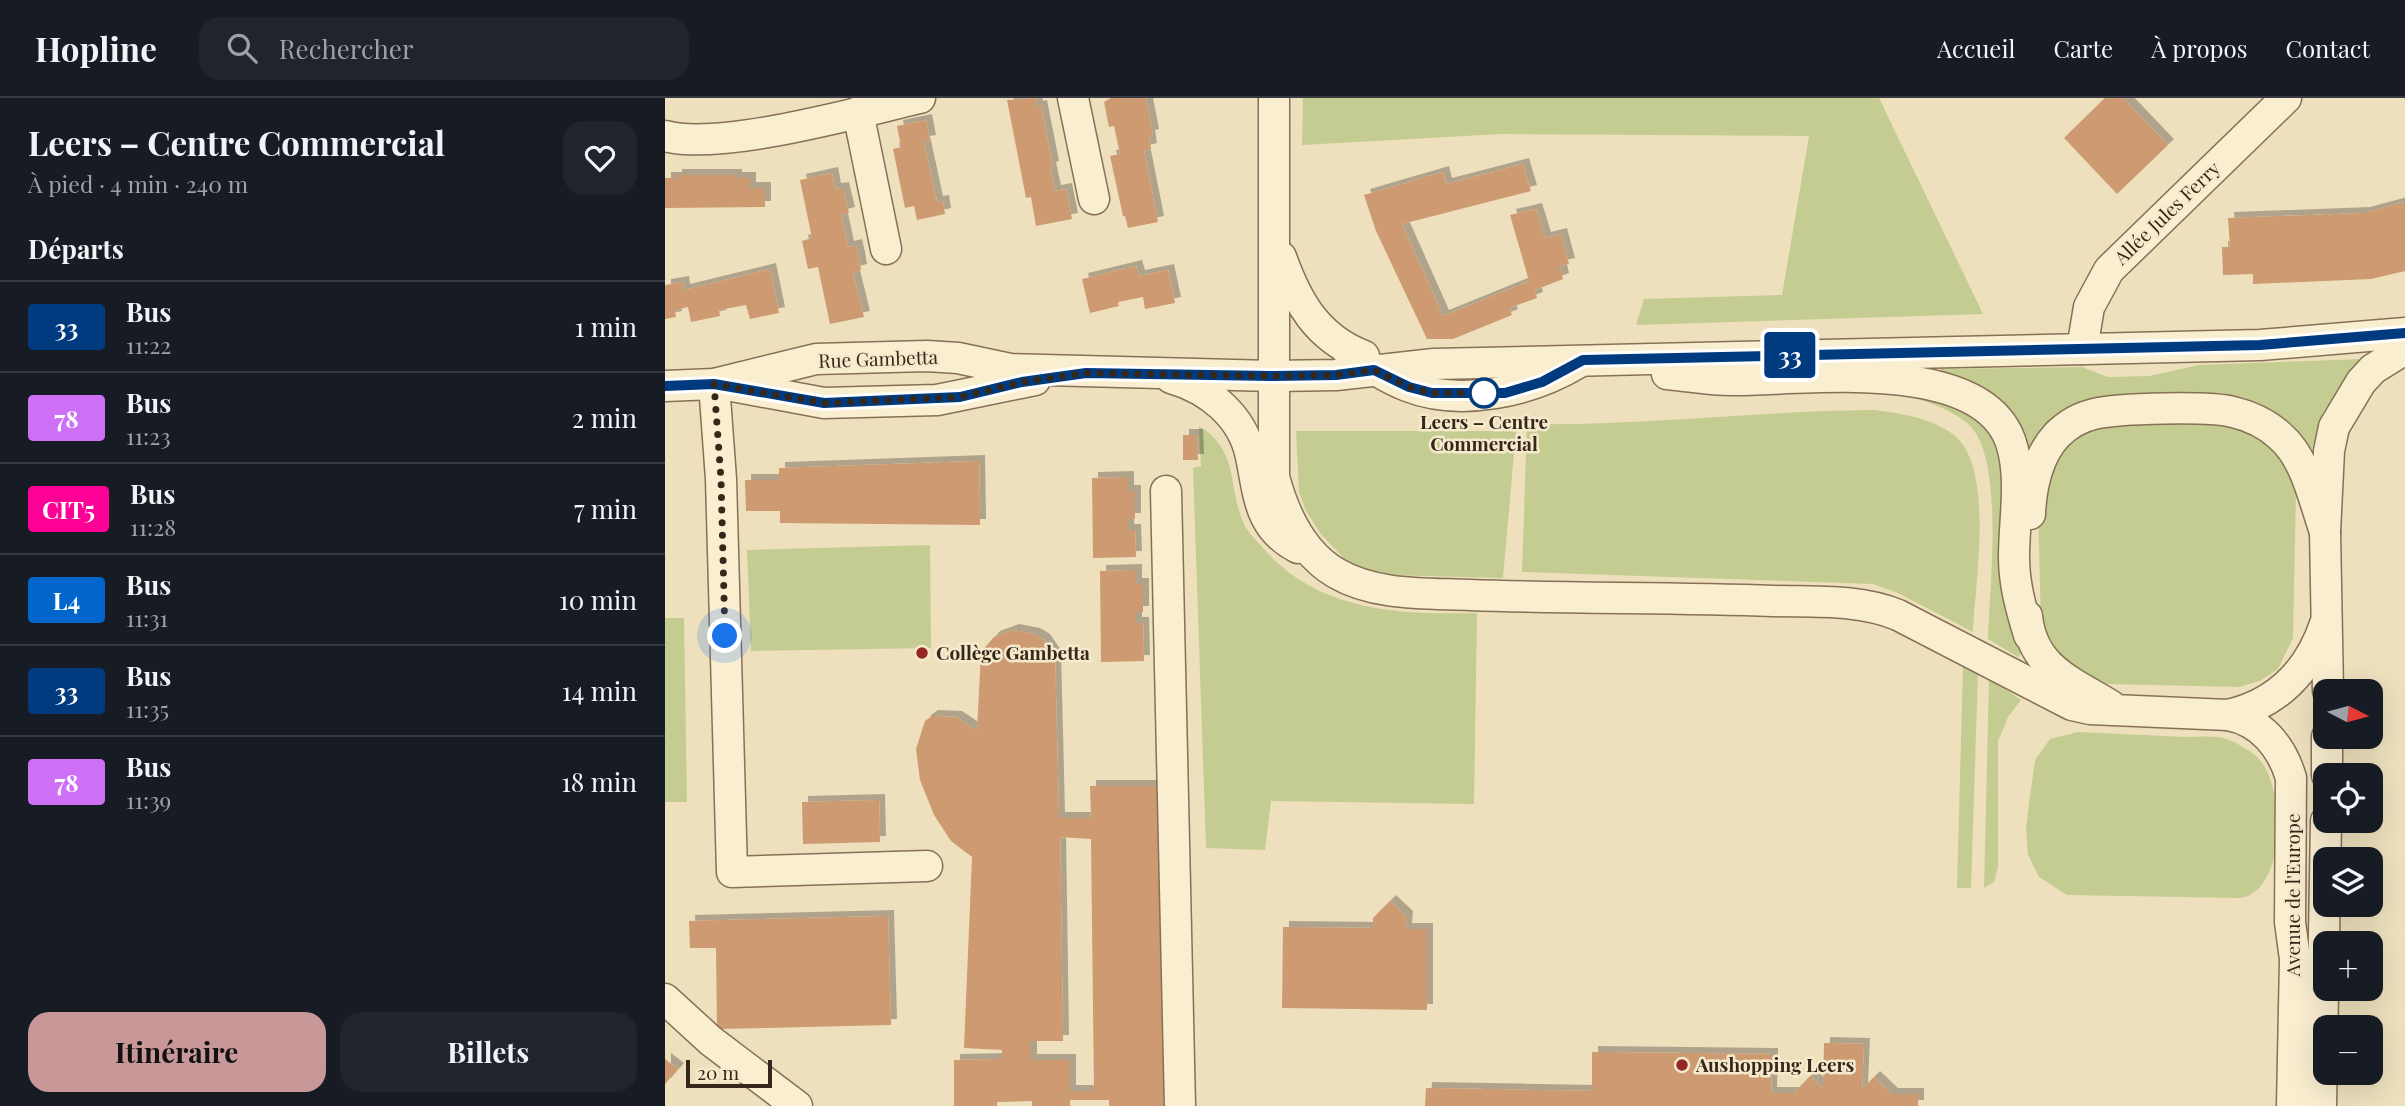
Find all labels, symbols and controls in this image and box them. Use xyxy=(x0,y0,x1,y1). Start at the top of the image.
search box xyxy=(199,17,689,80)
text: Hopline xyxy=(35,26,157,70)
icon: search xyxy=(223,29,261,67)
text: Rechercher xyxy=(279,31,414,66)
text: Accueil xyxy=(1937,32,2015,64)
text: Carte xyxy=(2053,32,2113,64)
text: À propos xyxy=(2151,32,2247,64)
text: Contact xyxy=(2285,32,2370,64)
text: Leers – Centre Commercial xyxy=(28,120,445,164)
button: heart xyxy=(563,121,637,195)
street label: Allée Jules Ferry xyxy=(2107,155,2225,270)
text: À pied · 4 min · 240 m xyxy=(28,168,248,199)
text: Départs xyxy=(28,231,124,266)
text: Bus xyxy=(126,294,171,329)
text: 1 min xyxy=(575,309,637,344)
text: 33 xyxy=(55,311,78,343)
text: 11:22 xyxy=(126,329,171,360)
line badge: 33 xyxy=(1759,332,1821,378)
text: 33 xyxy=(1778,339,1802,371)
street label: Rue Gambetta xyxy=(818,343,939,373)
marker: Leers – Centre Commercial xyxy=(1469,378,1499,408)
text: Bus xyxy=(126,385,171,420)
text: 2 min xyxy=(572,400,637,435)
text: 78 xyxy=(54,402,79,434)
place label: Leers – Centre Commercial xyxy=(1420,408,1548,456)
text: 11:23 xyxy=(126,420,171,451)
text: Bus xyxy=(130,476,175,511)
text: 7 min xyxy=(574,491,637,526)
text: CIT5 xyxy=(42,493,95,525)
text: 11:28 xyxy=(130,511,176,542)
text: Bus xyxy=(126,567,171,602)
text: 10 min xyxy=(559,582,637,617)
text: L4 xyxy=(53,584,80,616)
text: 11:31 xyxy=(126,602,168,633)
your location xyxy=(707,618,742,653)
place label: Collège Gambetta xyxy=(936,639,1090,665)
marker: Collège Gambetta xyxy=(914,645,930,661)
text: Bus xyxy=(126,658,171,693)
text: 14 min xyxy=(562,673,637,708)
text: 33 xyxy=(55,675,78,707)
north arrow xyxy=(2313,679,2383,749)
map controls xyxy=(2313,679,2383,1085)
text: 11:35 xyxy=(126,693,169,724)
text: Bus xyxy=(126,749,171,784)
button: locate xyxy=(2313,763,2383,833)
text: 18 min xyxy=(561,764,637,799)
text: 78 xyxy=(54,766,79,798)
text: 11:39 xyxy=(126,784,171,815)
street label: Avenue de l'Europe xyxy=(2279,813,2305,978)
button: layers xyxy=(2313,847,2383,917)
button: + xyxy=(2313,931,2383,1001)
button: Itinéraire xyxy=(28,1012,326,1092)
button: Billets xyxy=(340,1012,637,1092)
button: − xyxy=(2313,1015,2383,1085)
place label: Aushopping Leers xyxy=(1695,1051,1854,1077)
scale bar xyxy=(686,1057,772,1089)
marker: Aushopping Leers xyxy=(1674,1057,1690,1073)
text: 20 m xyxy=(697,1059,739,1085)

